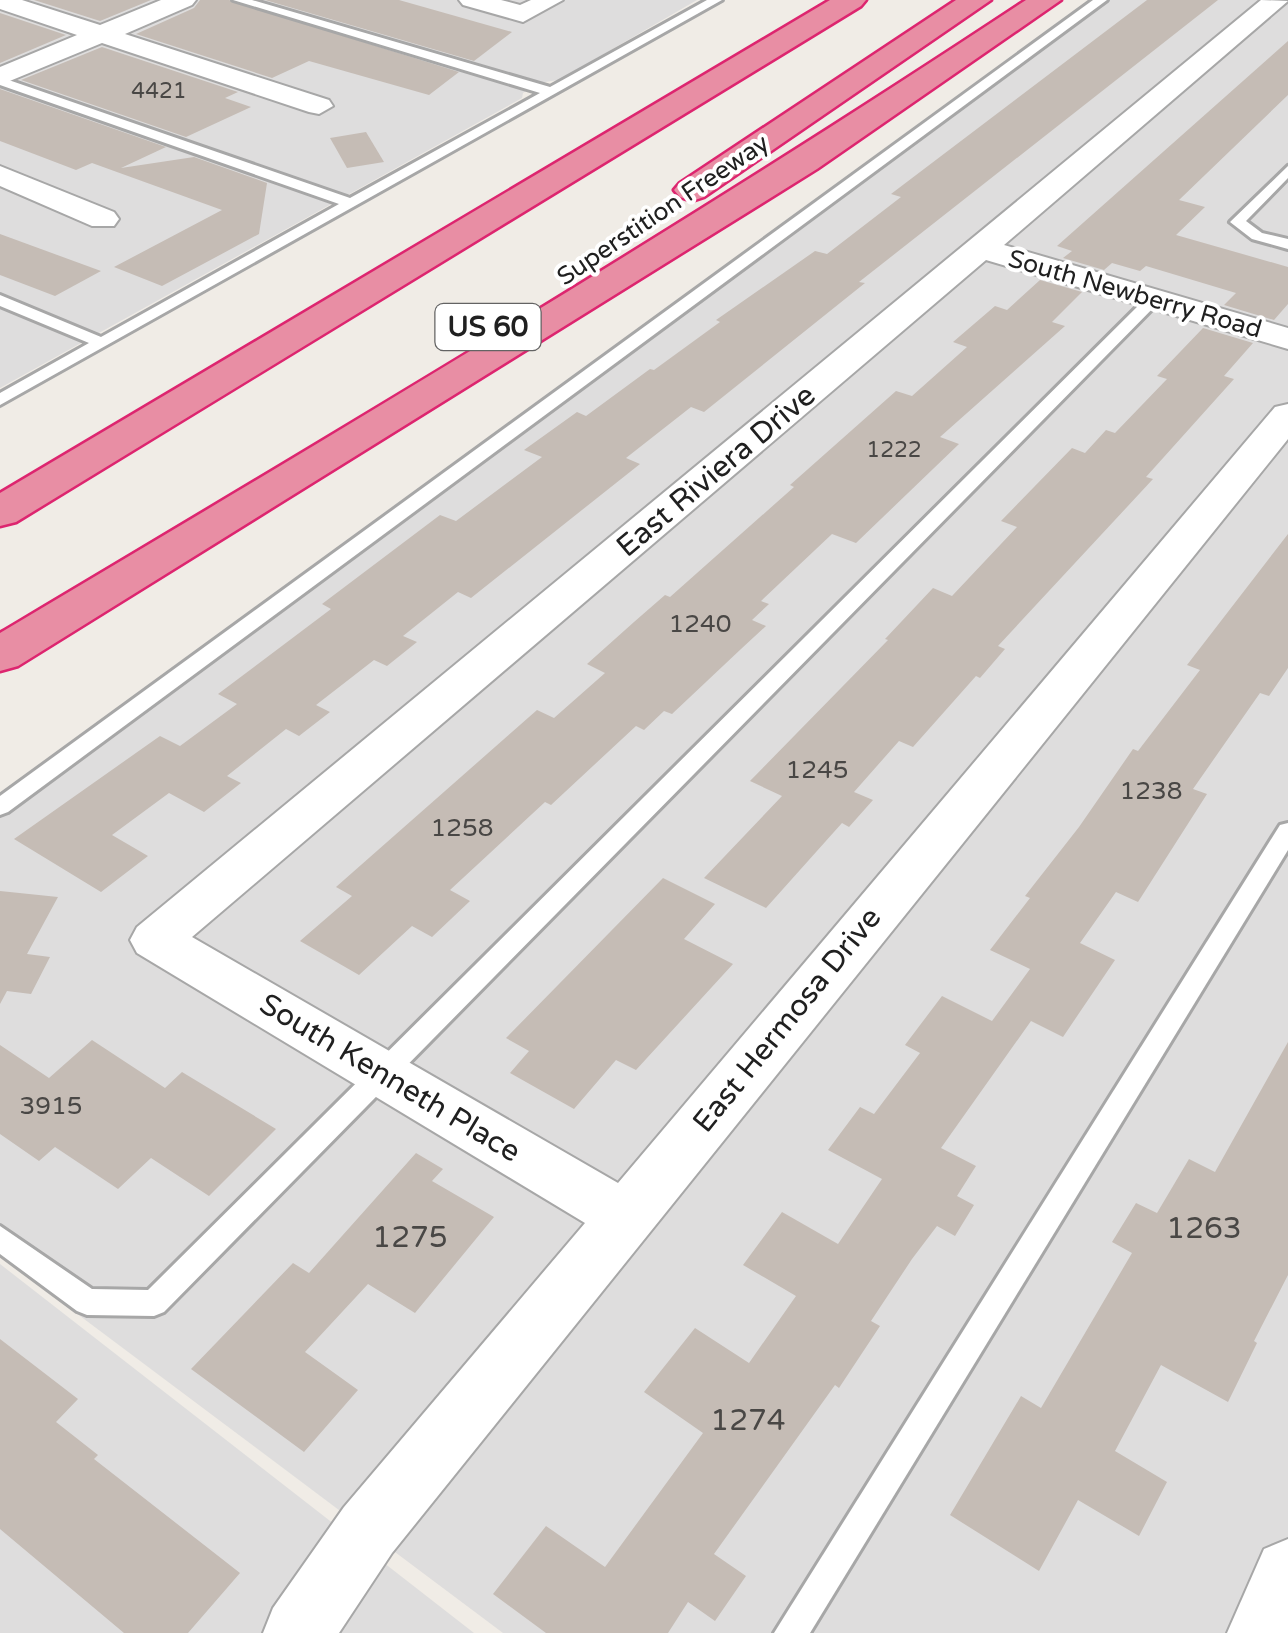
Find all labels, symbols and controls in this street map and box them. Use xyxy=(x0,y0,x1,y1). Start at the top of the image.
house number: 4421 xyxy=(131,78,187,104)
street label: Superstition Freeway xyxy=(551,128,775,292)
street label: South Newberry Road xyxy=(1005,243,1265,345)
road number: US 60 xyxy=(436,304,540,350)
street label: East Riviera Drive xyxy=(609,377,823,565)
house number: 1222 xyxy=(866,437,922,463)
house number: 1240 xyxy=(669,609,731,639)
house number: 1245 xyxy=(786,755,848,785)
house number: 1238 xyxy=(1120,776,1182,806)
house number: 1258 xyxy=(431,813,493,843)
street label: East Hermosa Drive xyxy=(685,900,889,1140)
street label: South Kenneth Place xyxy=(253,985,527,1171)
house number: 3915 xyxy=(20,1091,82,1121)
house number: 1263 xyxy=(1166,1210,1242,1247)
house number: 1275 xyxy=(372,1219,448,1256)
house number: 1274 xyxy=(710,1402,786,1439)

